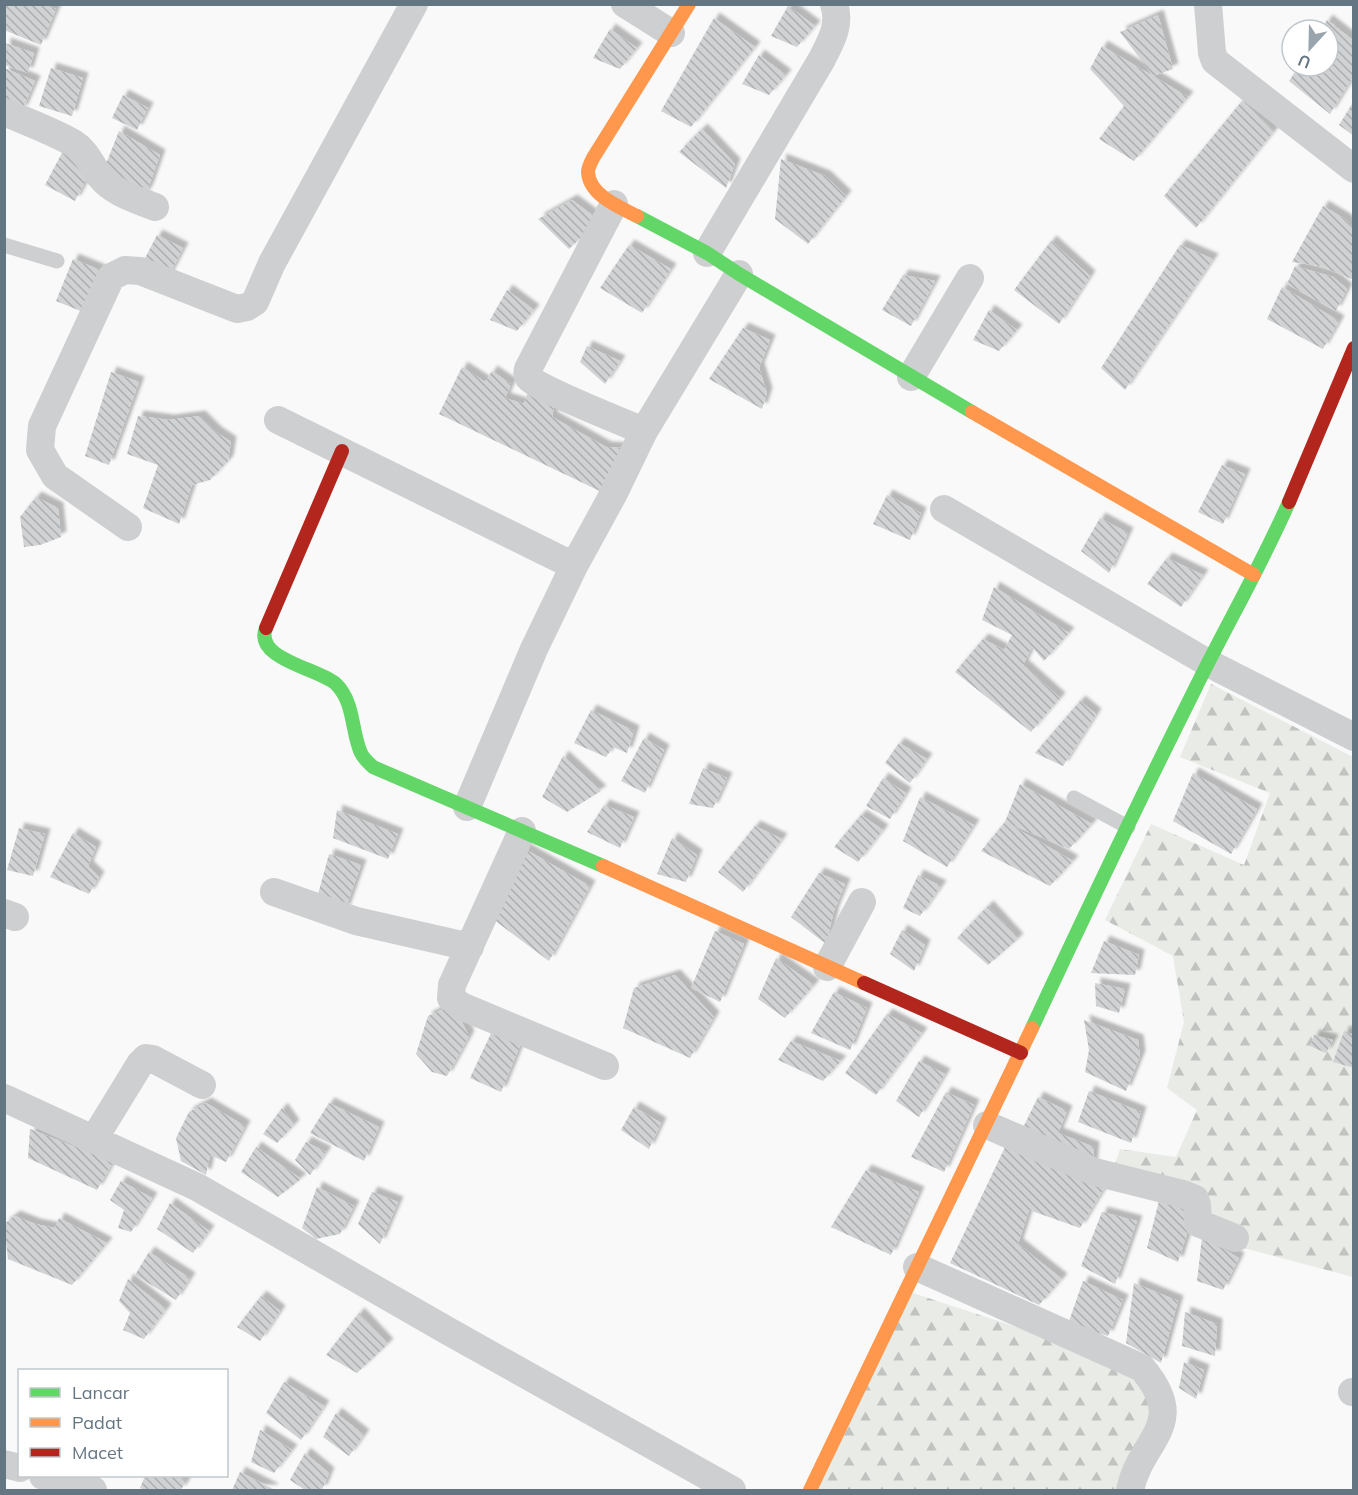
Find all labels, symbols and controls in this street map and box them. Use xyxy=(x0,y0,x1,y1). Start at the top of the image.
north arrow xyxy=(1280,18,1340,78)
text: U xyxy=(1295,50,1314,73)
legend xyxy=(18,1369,228,1477)
text: Lancar xyxy=(72,1381,130,1404)
text: Padat xyxy=(72,1411,122,1434)
text: Macet xyxy=(72,1441,123,1464)

